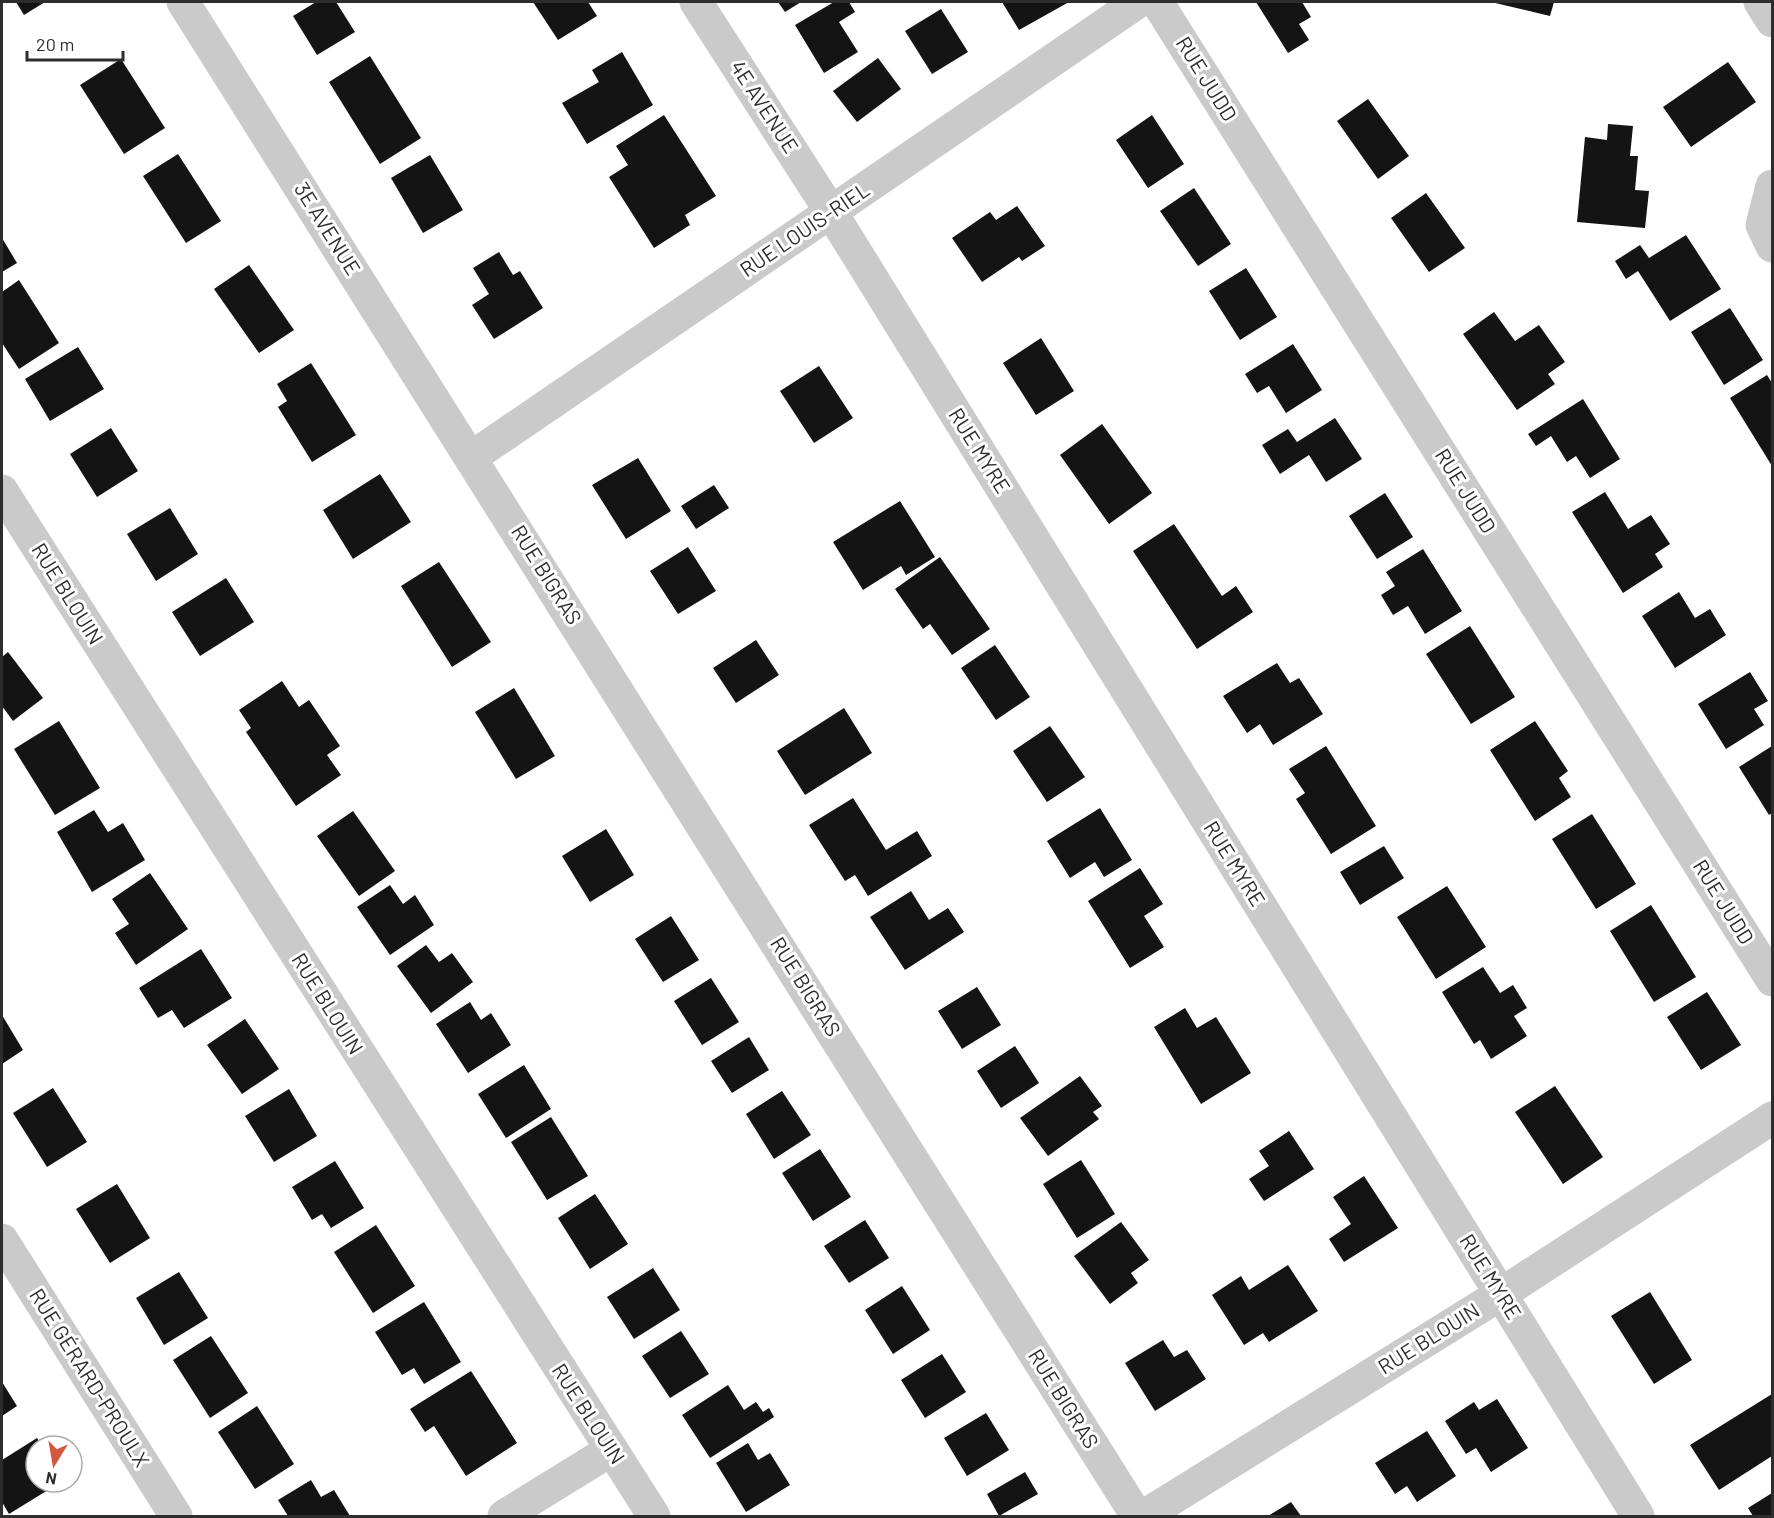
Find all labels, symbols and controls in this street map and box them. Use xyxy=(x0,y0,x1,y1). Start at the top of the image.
scale bar xyxy=(27,24,123,62)
street label: RUE JUDD xyxy=(1171,31,1243,125)
text: 20 m xyxy=(36,33,74,55)
street label: 4E AVENUE xyxy=(726,55,804,157)
street label: RUE LOUIS-RIEL xyxy=(735,176,874,281)
street label: 3E AVENUE xyxy=(290,177,367,279)
street label: RUE MYRE xyxy=(944,403,1016,497)
street label: RUE JUDD xyxy=(1430,443,1502,537)
street label: RUE BIGRAS xyxy=(507,520,588,629)
street label: RUE BLOUIN xyxy=(27,538,109,648)
street label: RUE MYRE xyxy=(1199,816,1271,910)
street label: RUE JUDD xyxy=(1688,854,1760,948)
street label: RUE BIGRAS xyxy=(766,932,847,1041)
street label: RUE BLOUIN xyxy=(287,948,369,1058)
street label: RUE MYRE xyxy=(1455,1229,1527,1323)
street label: RUE GÉRARD-PROULX xyxy=(25,1283,155,1471)
street label: RUE BLOUIN xyxy=(1373,1297,1483,1379)
street label: RUE BIGRAS xyxy=(1024,1344,1105,1453)
street label: RUE BLOUIN xyxy=(548,1358,631,1468)
north arrow xyxy=(24,1434,84,1494)
text: N xyxy=(44,1469,58,1490)

